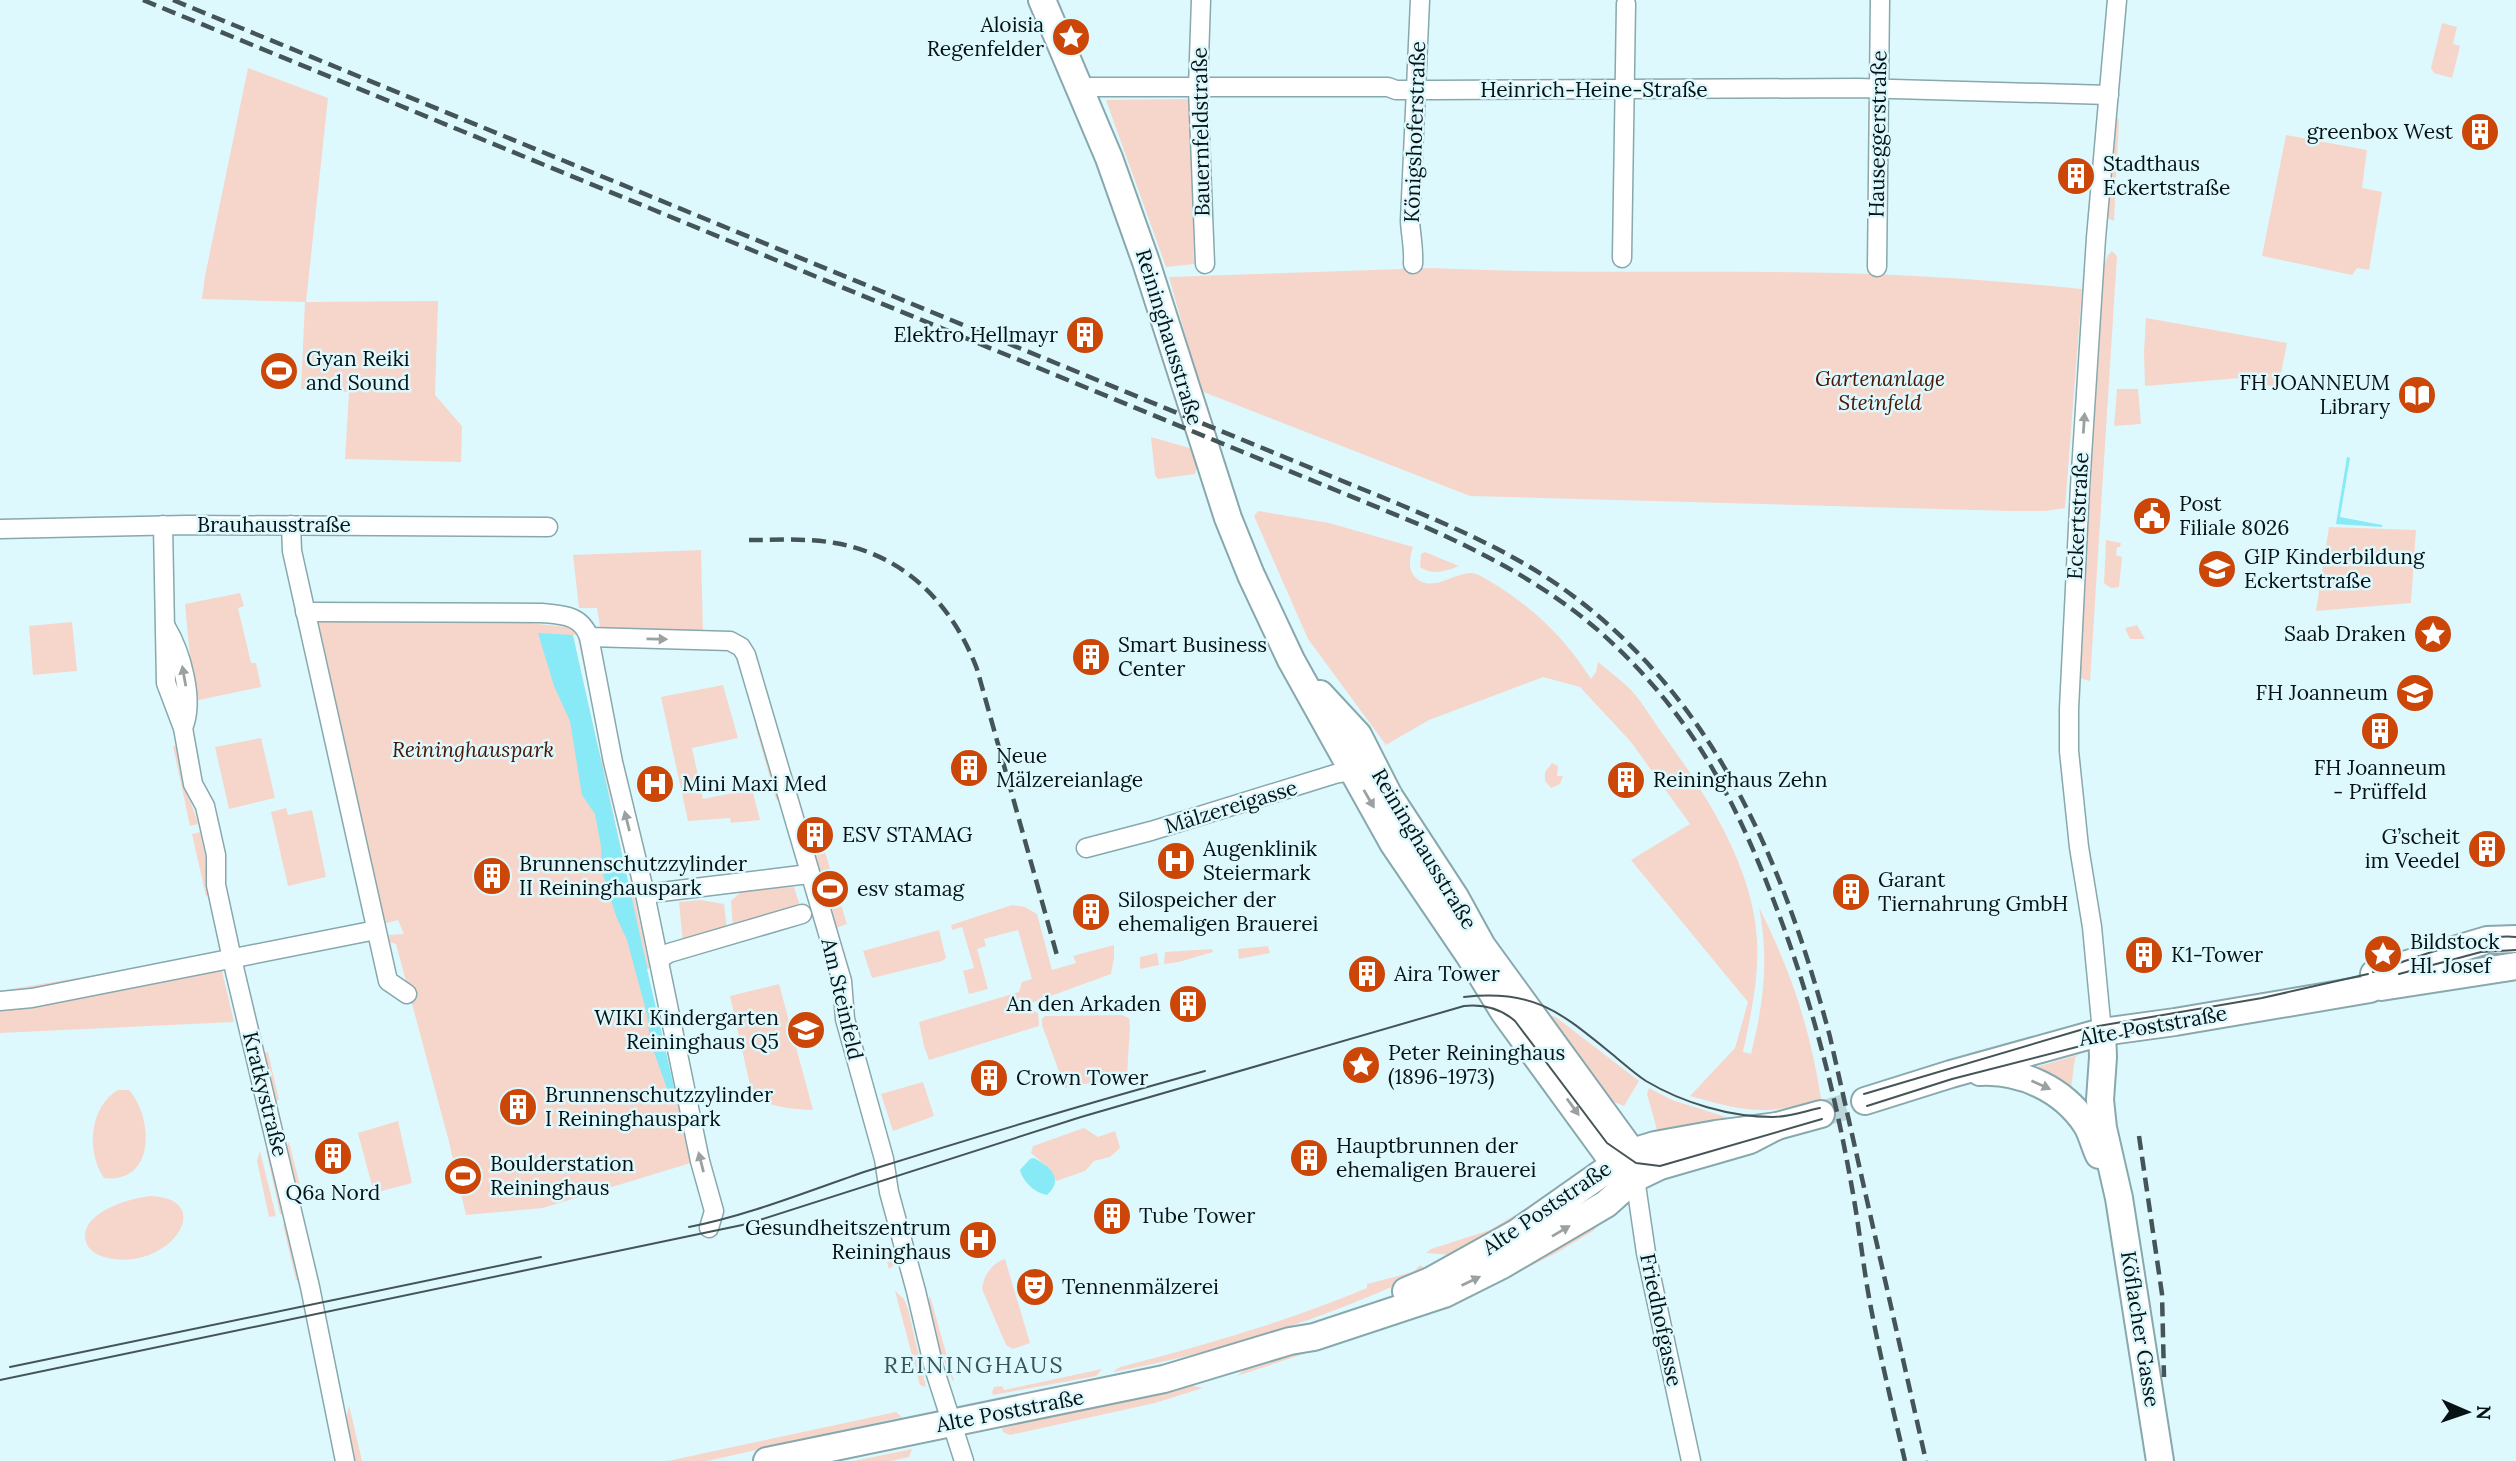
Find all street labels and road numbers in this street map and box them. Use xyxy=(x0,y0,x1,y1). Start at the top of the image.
street label: Königshoferstraße xyxy=(1398,41,1431,223)
street label: Bauernfeldstraße xyxy=(1186,47,1215,217)
street label: Hauseggerstraße xyxy=(1863,50,1892,218)
street label: Heinrich-Heine-Straße xyxy=(1480,76,1708,103)
street label: Reininghausstraße xyxy=(1130,246,1209,428)
street label: Eckertstraße xyxy=(2061,452,2094,580)
street label: Brauhausstraße xyxy=(197,511,351,538)
street label: Reininghausstraße xyxy=(1366,763,1483,934)
street label: Mälzereigasse xyxy=(1161,774,1300,840)
street label: Am Steinfeld xyxy=(815,934,870,1062)
street label: Alte Poststraße xyxy=(2076,999,2229,1052)
street label: Kratkystraße xyxy=(237,1029,294,1159)
street label: Alte Poststraße xyxy=(1476,1154,1616,1261)
street label: Köflacher Gasse xyxy=(2115,1249,2166,1409)
street label: Friedhofgasse xyxy=(1634,1251,1689,1389)
street label: Alte Poststraße xyxy=(933,1383,1086,1438)

